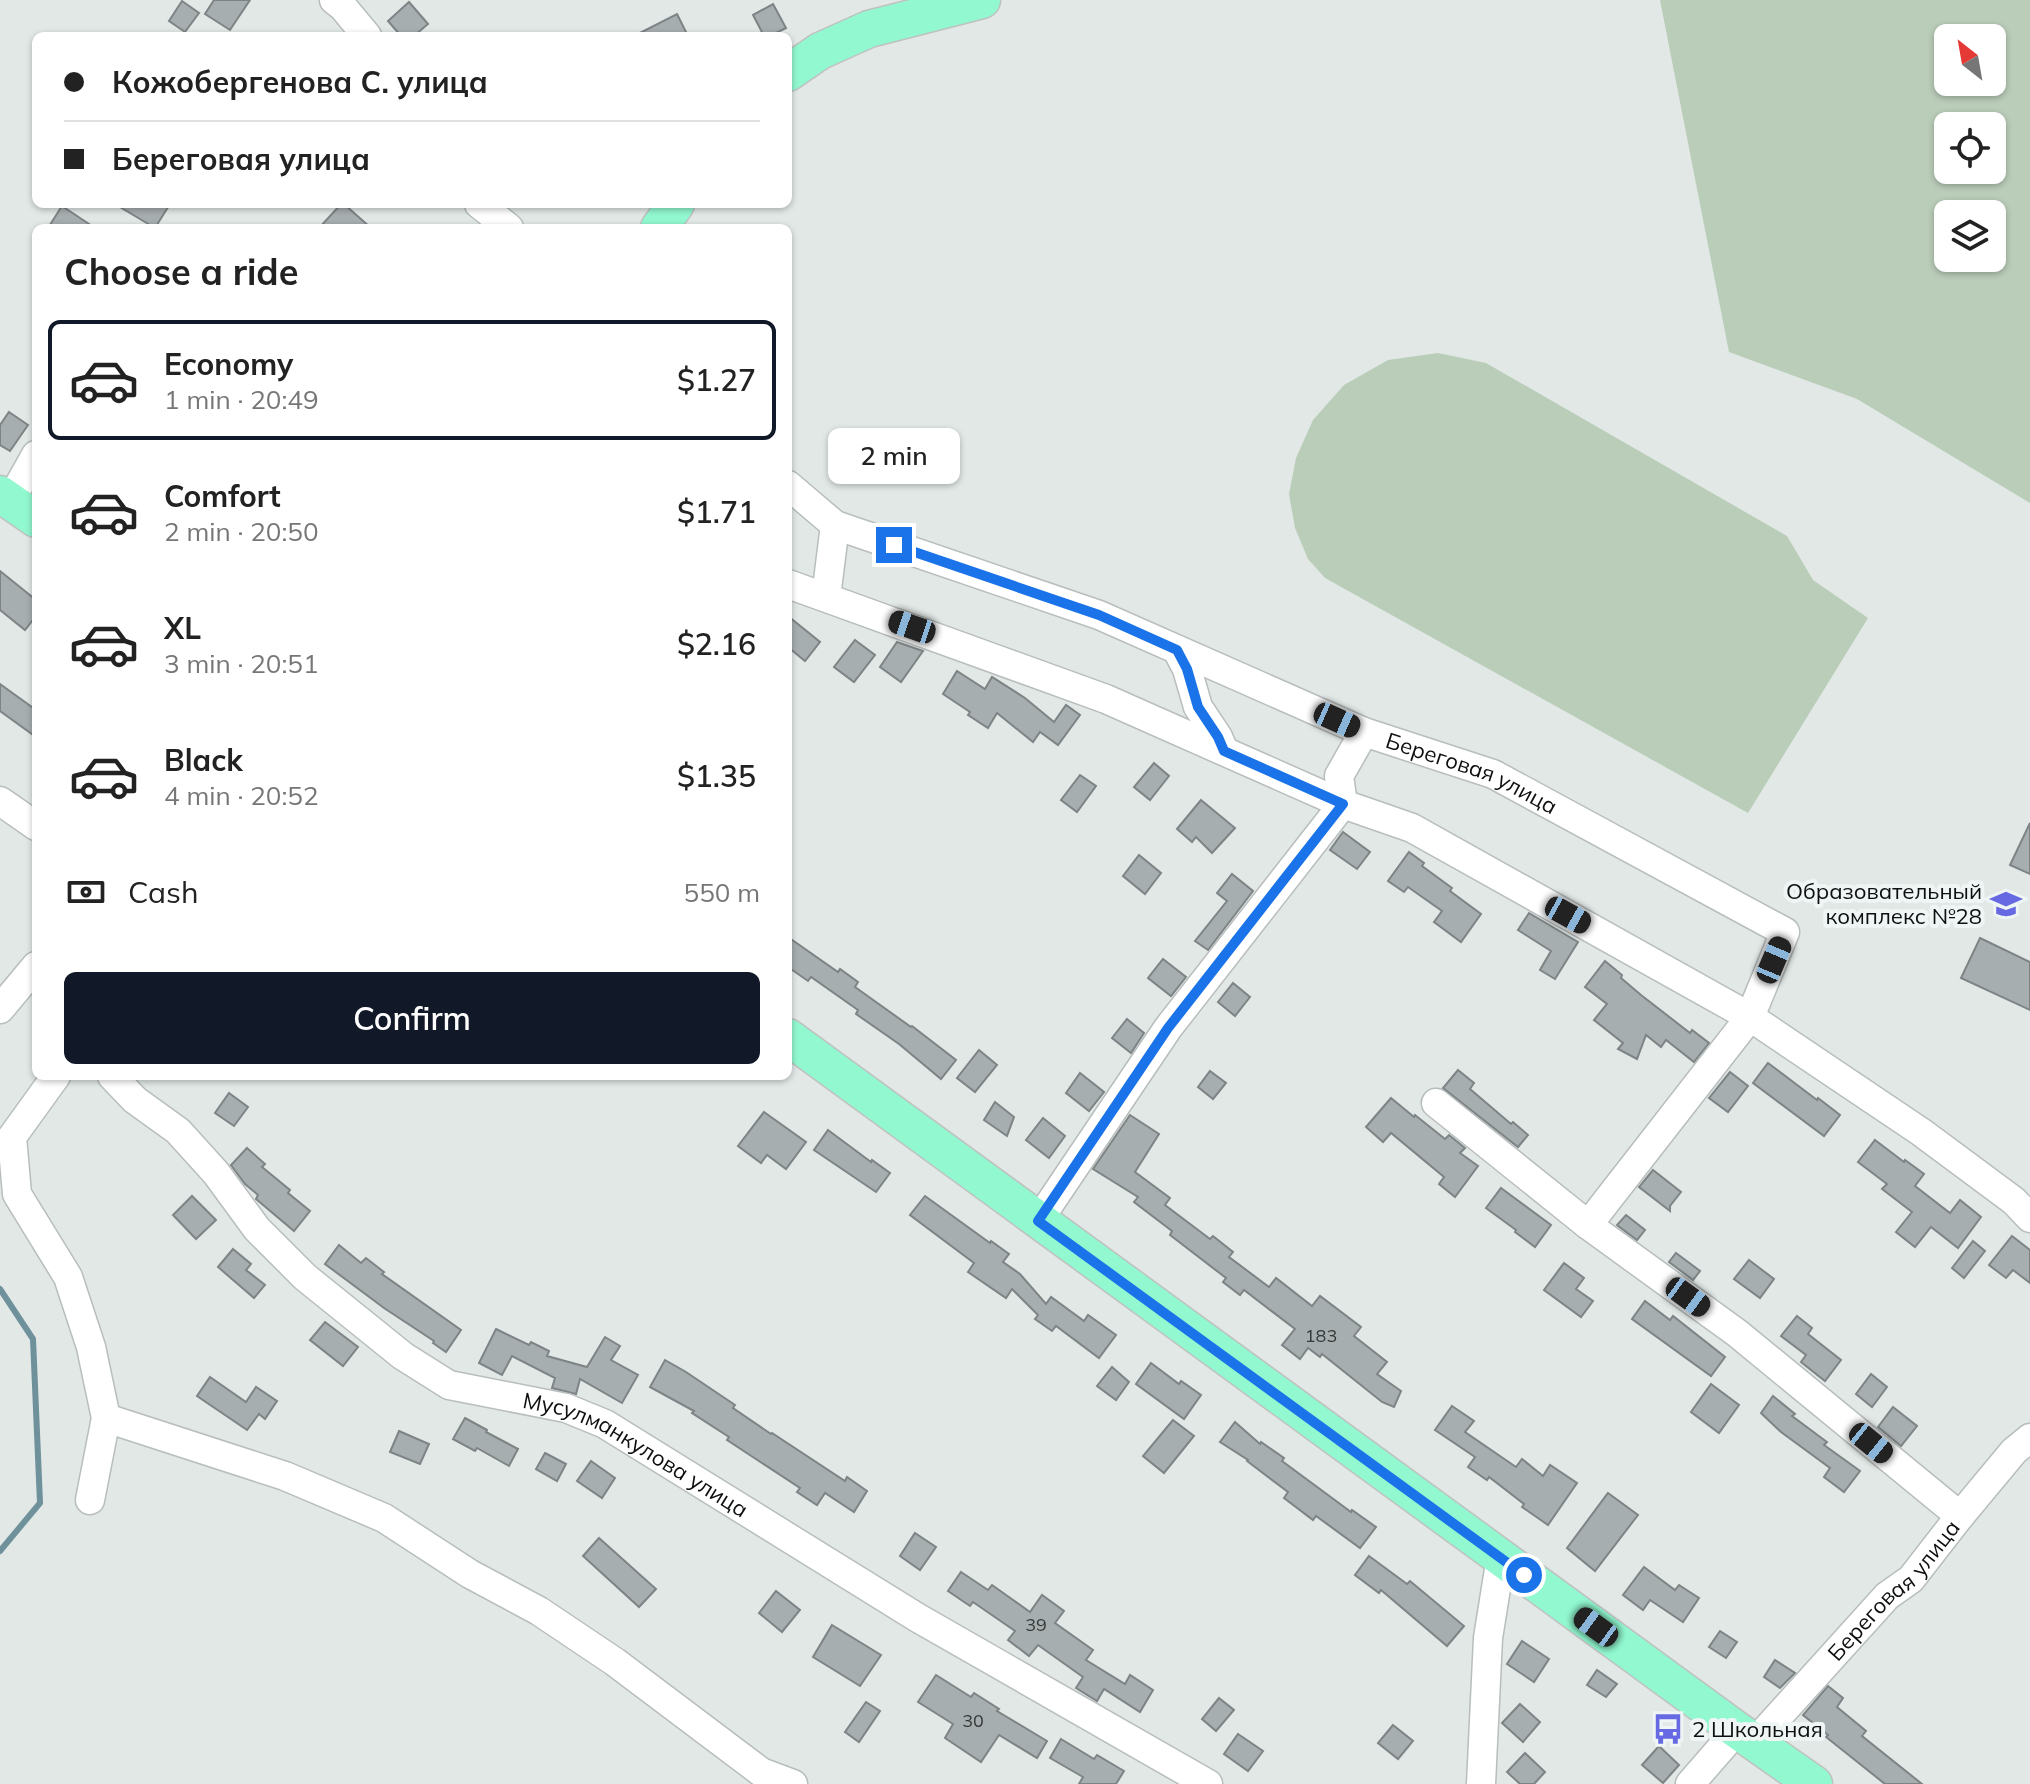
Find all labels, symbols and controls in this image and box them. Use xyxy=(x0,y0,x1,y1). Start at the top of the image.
north arrow xyxy=(1934,24,2006,96)
map controls xyxy=(1934,24,2006,272)
text: Кожобергенова С. улица xyxy=(112,63,488,101)
button: locate xyxy=(1934,112,2006,184)
text: Береговая улица xyxy=(112,140,370,178)
button: layers xyxy=(1934,200,2006,272)
text: Choose a ride xyxy=(64,249,298,294)
icon: car xyxy=(68,344,140,416)
text: Economy xyxy=(164,345,293,383)
text: $1.27 xyxy=(677,361,756,399)
text: 1 min · 20:49 xyxy=(164,383,319,416)
callout: 2 min xyxy=(828,429,960,485)
text: 2 min xyxy=(860,439,928,472)
icon: car xyxy=(68,476,140,548)
text: Comfort xyxy=(164,477,281,515)
text: $1.71 xyxy=(677,493,756,531)
text: 2 min · 20:50 xyxy=(164,515,319,548)
route end xyxy=(876,527,912,563)
icon: car xyxy=(68,608,140,680)
car xyxy=(885,608,939,646)
text: XL xyxy=(164,609,201,647)
text: $2.16 xyxy=(677,625,756,663)
text: 3 min · 20:51 xyxy=(164,647,319,680)
car xyxy=(1310,699,1364,741)
street label: Береговая улица xyxy=(1382,726,1562,820)
icon: car xyxy=(68,740,140,812)
text: Black xyxy=(164,741,243,779)
text: $1.35 xyxy=(677,757,756,795)
text: 4 min · 20:52 xyxy=(164,779,319,812)
icon: cash xyxy=(64,870,108,914)
text: Cash xyxy=(128,873,199,911)
text: 550 m xyxy=(684,876,760,909)
place label: Образовательный комплекс №28 xyxy=(1786,877,1982,930)
school or university icon: Образовательный комплекс №28 xyxy=(1989,887,2023,921)
car xyxy=(1541,893,1595,937)
car xyxy=(1754,933,1794,987)
button: Confirm xyxy=(64,972,760,1064)
car xyxy=(1662,1273,1714,1321)
house number: 183 xyxy=(1305,1324,1337,1347)
street label: Мусулманкулова улица xyxy=(521,1386,754,1523)
car xyxy=(1845,1419,1897,1467)
street label: Береговая улица xyxy=(1821,1514,1966,1666)
route start xyxy=(1506,1557,1542,1593)
car xyxy=(1570,1603,1622,1651)
house number: 39 xyxy=(1025,1613,1047,1636)
house number: 30 xyxy=(962,1709,984,1732)
bus stop icon: 2 Школьная xyxy=(1651,1712,1685,1746)
place label: 2 Школьная xyxy=(1692,1715,1823,1743)

